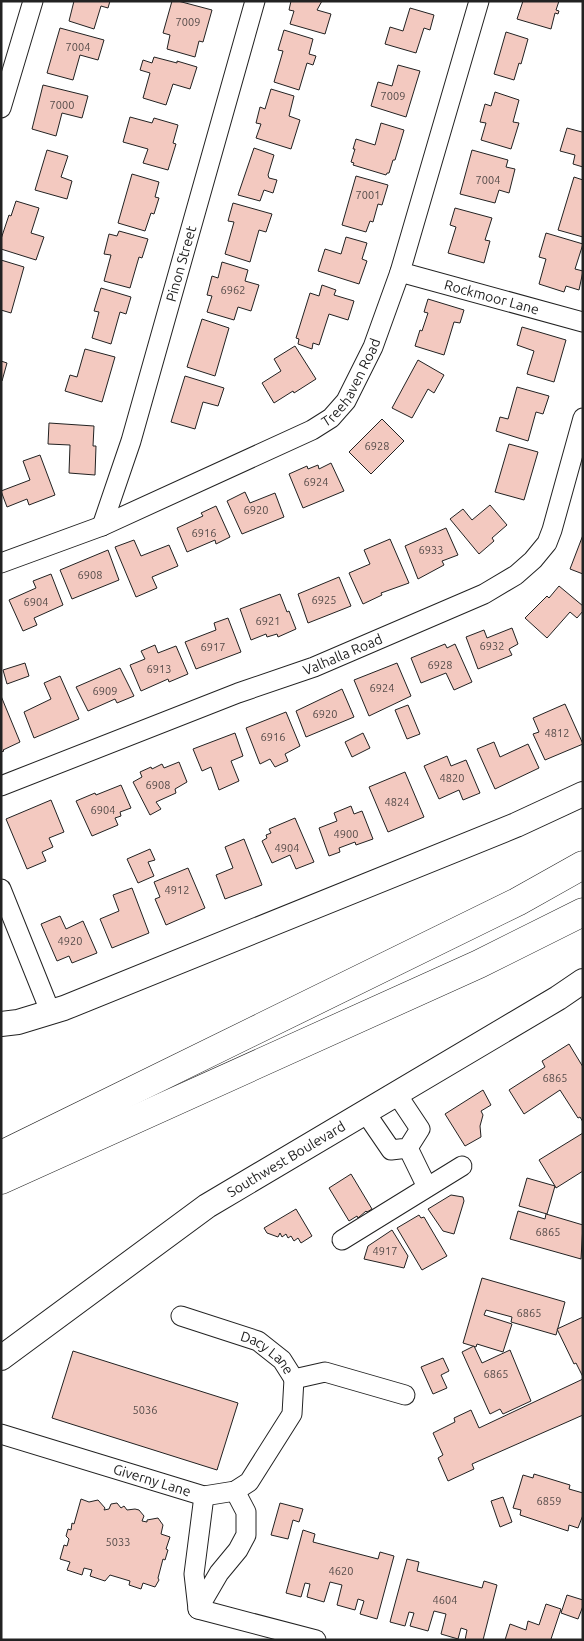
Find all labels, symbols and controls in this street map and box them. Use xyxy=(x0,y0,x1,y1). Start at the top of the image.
house number: 7009 xyxy=(176,16,200,28)
house number: 7004 xyxy=(66,41,90,53)
house number: 7009 xyxy=(381,90,405,102)
house number: 7000 xyxy=(50,99,74,111)
house number: 7004 xyxy=(476,174,500,186)
house number: 7001 xyxy=(356,189,380,201)
street label: Pinon Street xyxy=(163,223,199,304)
street label: Rockmoor Lane xyxy=(442,276,541,318)
house number: 6962 xyxy=(221,284,245,296)
street label: Treehaven Road xyxy=(319,336,383,430)
house number: 6928 xyxy=(365,440,389,452)
house number: 6924 xyxy=(304,476,328,488)
house number: 6920 xyxy=(244,504,268,516)
house number: 6916 xyxy=(192,527,216,539)
house number: 6933 xyxy=(419,544,443,556)
house number: 6908 xyxy=(78,569,102,581)
house number: 6925 xyxy=(312,594,336,606)
house number: 6904 xyxy=(24,596,48,608)
house number: 6921 xyxy=(256,615,280,627)
street label: Valhalla Road xyxy=(301,631,385,678)
house number: 6932 xyxy=(480,640,504,652)
house number: 6917 xyxy=(201,641,225,653)
house number: 6928 xyxy=(428,659,452,671)
house number: 6913 xyxy=(147,663,171,675)
house number: 6924 xyxy=(370,682,394,694)
house number: 6909 xyxy=(93,685,117,697)
house number: 6920 xyxy=(313,708,337,720)
house number: 4812 xyxy=(545,727,569,739)
house number: 6916 xyxy=(261,731,285,743)
house number: 4820 xyxy=(440,772,464,784)
house number: 6908 xyxy=(146,779,170,791)
house number: 4824 xyxy=(385,796,409,808)
house number: 6904 xyxy=(91,804,115,816)
house number: 4900 xyxy=(334,828,358,840)
house number: 4904 xyxy=(275,842,299,854)
house number: 4912 xyxy=(165,884,189,896)
house number: 4920 xyxy=(58,935,82,947)
house number: 6865 xyxy=(543,1072,567,1084)
street label: Southwest Boulevard xyxy=(224,1118,348,1200)
house number: 6865 xyxy=(536,1226,560,1238)
house number: 4917 xyxy=(373,1245,397,1257)
house number: 6865 xyxy=(517,1307,541,1319)
street label: Dacy Lane xyxy=(239,1328,297,1377)
house number: 6865 xyxy=(484,1368,508,1380)
house number: 5036 xyxy=(133,1404,157,1416)
street label: Giverny Lane xyxy=(111,1461,193,1500)
house number: 6859 xyxy=(537,1495,561,1507)
house number: 5033 xyxy=(106,1536,130,1548)
house number: 4620 xyxy=(329,1565,353,1577)
house number: 4604 xyxy=(433,1594,457,1606)

